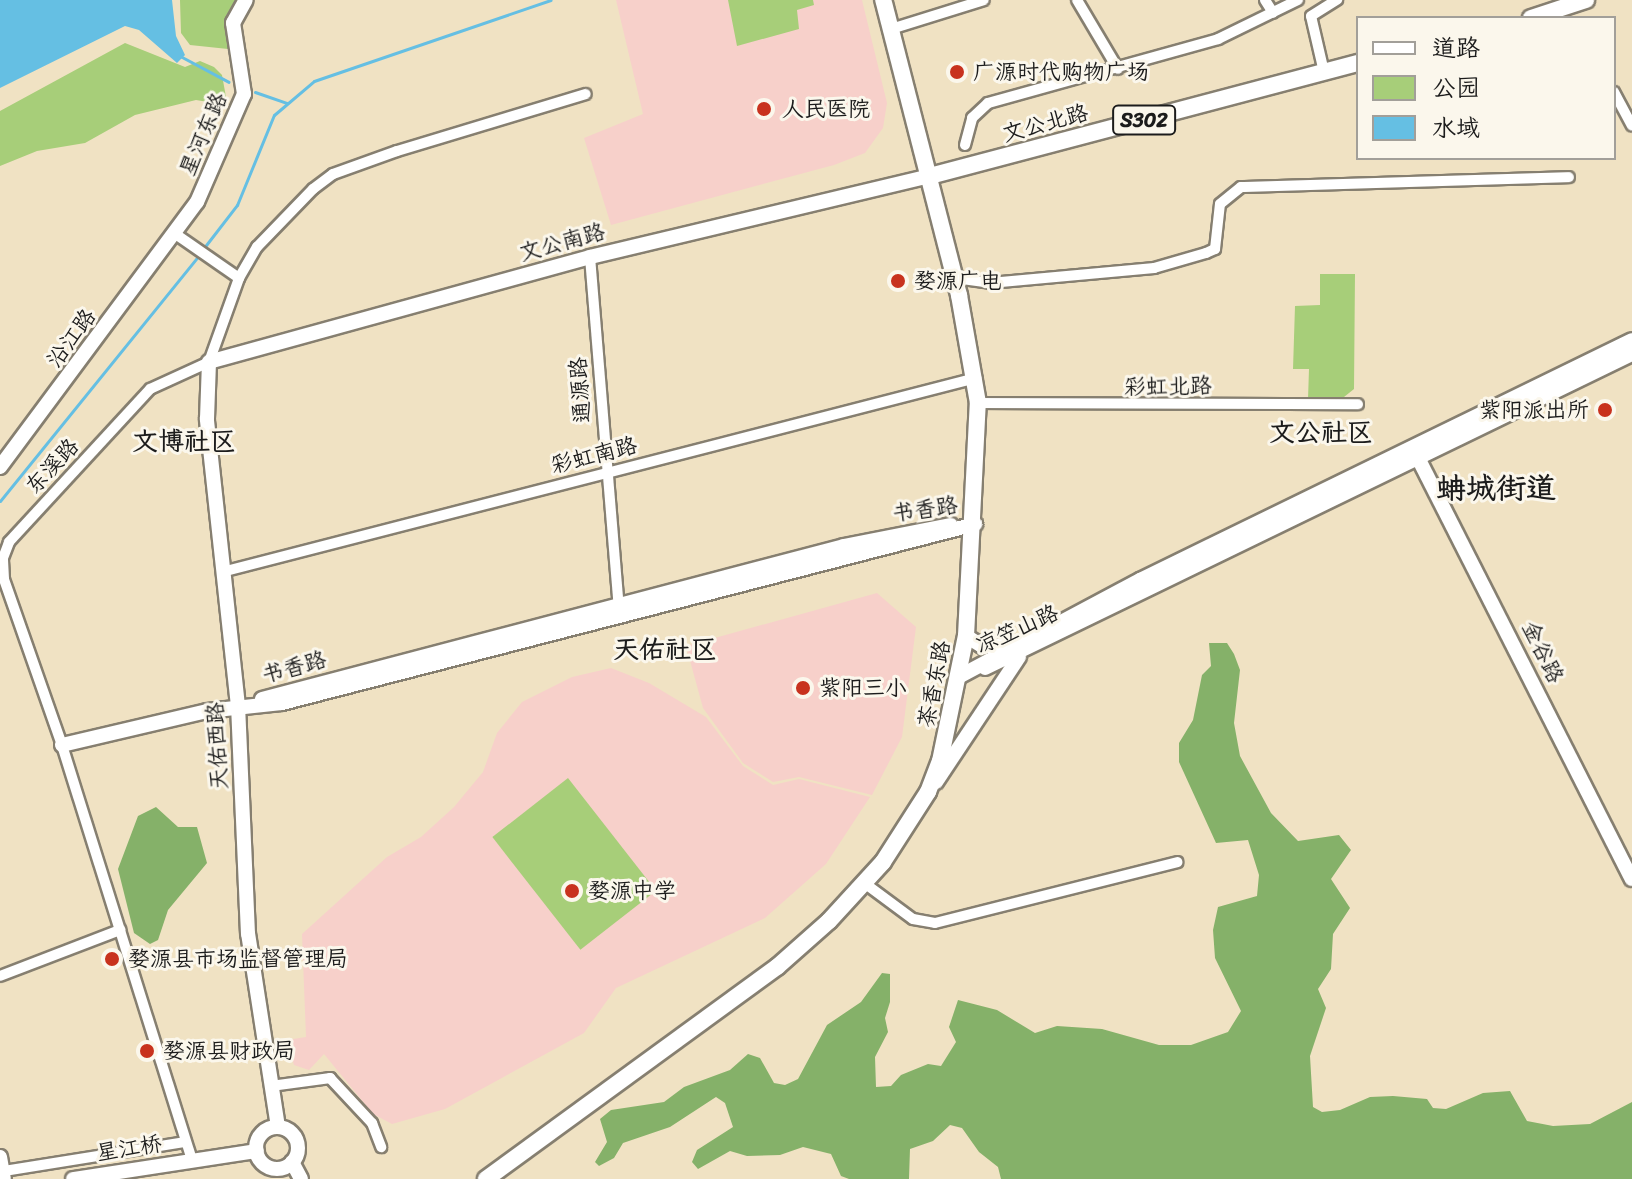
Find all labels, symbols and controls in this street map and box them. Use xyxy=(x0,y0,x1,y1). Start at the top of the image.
legend xyxy=(1356,16,1616,160)
text: 道路 xyxy=(1432,27,1480,69)
place label: 广源时代购物广场 xyxy=(973,59,1149,85)
marker: 广源时代购物广场 xyxy=(948,63,966,81)
text: 公园 xyxy=(1432,67,1480,109)
street label: 星河东路 xyxy=(174,88,232,180)
place label: 人民医院 xyxy=(782,96,870,122)
marker: 人民医院 xyxy=(753,98,775,120)
street label: 文公北路 xyxy=(999,99,1091,147)
road number: S302 xyxy=(1112,104,1176,136)
text: 水域 xyxy=(1432,107,1480,149)
street label: 文公南路 xyxy=(516,218,608,266)
place label: 婺源广电 xyxy=(914,268,1002,294)
marker: 婺源广电 xyxy=(889,272,907,290)
street label: 沿江路 xyxy=(41,304,101,372)
street label: 通源路 xyxy=(565,356,595,424)
street label: 彩虹北路 xyxy=(1124,372,1212,400)
place label: 紫阳派出所 xyxy=(1479,397,1589,423)
marker: 紫阳派出所 xyxy=(1596,401,1614,419)
district label: 文公社区 xyxy=(1269,417,1373,449)
district label: 文博社区 xyxy=(132,426,236,458)
street label: 彩虹南路 xyxy=(548,432,640,478)
street label: 东溪路 xyxy=(20,433,84,499)
district label: 蚺城街道 xyxy=(1436,470,1556,506)
street label: 书香路 xyxy=(890,491,960,527)
street label: 凉笠山路 xyxy=(971,599,1063,659)
street label: 金谷路 xyxy=(1517,617,1569,687)
district label: 天佑社区 xyxy=(613,634,717,666)
street label: 茶香东路 xyxy=(913,638,955,730)
street label: 书香路 xyxy=(259,646,329,688)
place label: 紫阳三小 xyxy=(819,675,907,701)
marker: 紫阳三小 xyxy=(794,679,812,697)
street label: 天佑西路 xyxy=(202,701,232,791)
place label: 婺源中学 xyxy=(588,878,676,904)
marker: 婺源中学 xyxy=(563,882,581,900)
place label: 婺源县市场监督管理局 xyxy=(128,946,348,972)
marker: 婺源县市场监督管理局 xyxy=(103,950,121,968)
place label: 婺源县财政局 xyxy=(163,1038,295,1064)
marker: 婺源县财政局 xyxy=(138,1042,156,1060)
street label: 星江桥 xyxy=(94,1130,164,1166)

